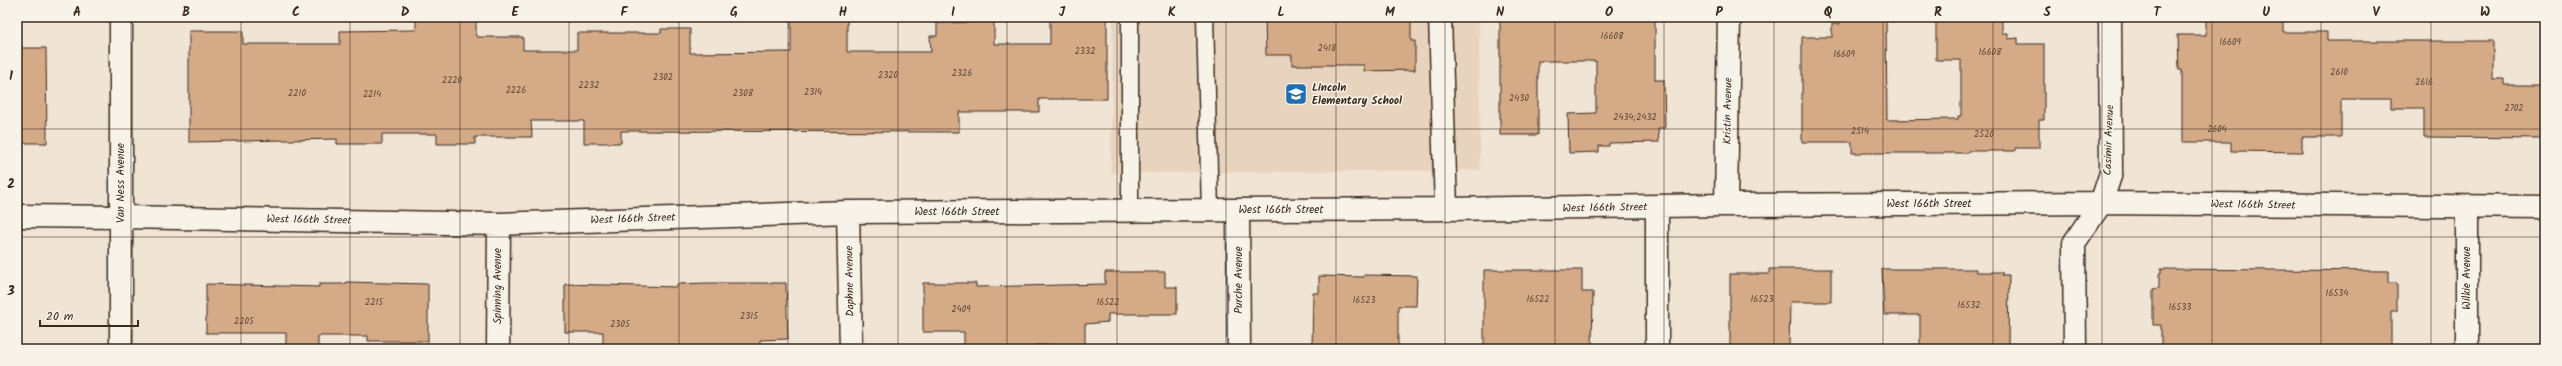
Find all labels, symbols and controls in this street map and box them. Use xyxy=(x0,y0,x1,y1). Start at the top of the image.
text: A xyxy=(73,2,81,23)
text: B xyxy=(182,2,190,23)
text: C xyxy=(292,2,300,23)
text: D xyxy=(401,2,410,23)
text: E xyxy=(511,2,519,23)
text: F xyxy=(620,2,628,23)
text: G xyxy=(730,2,738,23)
text: H xyxy=(839,2,848,23)
text: I xyxy=(951,2,955,23)
text: J xyxy=(1059,2,1066,23)
text: K xyxy=(1168,2,1176,23)
text: L xyxy=(1277,2,1285,23)
text: M xyxy=(1385,2,1395,23)
text: N xyxy=(1496,2,1505,23)
text: O xyxy=(1605,2,1613,23)
text: P xyxy=(1715,2,1723,23)
text: Q xyxy=(1824,2,1833,23)
text: R xyxy=(1934,2,1942,23)
text: S xyxy=(2043,2,2051,23)
text: T xyxy=(2153,2,2162,23)
text: U xyxy=(2262,2,2270,23)
text: V xyxy=(2373,2,2381,23)
text: W xyxy=(2480,2,2490,23)
house number: 16608 xyxy=(1601,29,1624,44)
house number: 16609 xyxy=(2219,35,2241,50)
house number: 2418 xyxy=(1318,41,1337,56)
house number: 2332 xyxy=(1075,44,1095,59)
house number: 16608 xyxy=(1979,45,2002,60)
house number: 16609 xyxy=(1833,47,1855,62)
house number: 2610 xyxy=(2330,65,2348,80)
text: 1 xyxy=(9,66,13,87)
house number: 2326 xyxy=(952,66,972,81)
house number: 2320 xyxy=(878,68,899,83)
house number: 2302 xyxy=(653,70,673,85)
house number: 2220 xyxy=(442,73,463,88)
house number: 2616 xyxy=(2415,75,2433,90)
street label: Kristin Avenue xyxy=(1718,77,1738,145)
house number: 2232 xyxy=(579,78,599,93)
place label: Lincoln Elementary School xyxy=(1312,79,1402,110)
school or university icon: Lincoln Elementary School xyxy=(1283,81,1309,107)
house number: 2226 xyxy=(506,83,526,98)
house number: 2314 xyxy=(804,85,822,100)
house number: 2210 xyxy=(288,86,306,101)
house number: 2308 xyxy=(733,86,754,101)
house number: 2214 xyxy=(363,87,381,102)
house number: 2430 xyxy=(1509,91,1529,106)
house number: 2702 xyxy=(2504,101,2524,116)
street label: Casimir Avenue xyxy=(2099,104,2119,176)
house number: 2434;2432 xyxy=(1613,110,1657,125)
house number: 2604 xyxy=(2207,122,2227,137)
house number: 2514 xyxy=(1851,124,1869,139)
house number: 2520 xyxy=(1974,127,1994,142)
street label: Van Ness Avenue xyxy=(112,143,130,223)
text: 2 xyxy=(7,174,15,195)
street label: West 166th Street xyxy=(1886,195,1972,213)
street label: West 166th Street xyxy=(2210,195,2296,215)
street label: West 166th Street xyxy=(1562,198,1648,218)
street label: West 166th Street xyxy=(1238,201,1324,219)
street label: West 166th Street xyxy=(914,203,1000,221)
street label: West 166th Street xyxy=(590,208,677,229)
street label: West 166th Street xyxy=(266,210,352,230)
street label: Daphne Avenue xyxy=(840,245,860,317)
street label: Purche Avenue xyxy=(1230,246,1248,314)
street label: Wilkie Avenue xyxy=(2458,246,2476,310)
street label: Spinning Avenue xyxy=(489,248,507,324)
text: 3 xyxy=(6,281,15,302)
house number: 16534 xyxy=(2326,286,2348,301)
house number: 16522 xyxy=(1526,292,1550,307)
house number: 16523 xyxy=(1750,292,1774,307)
house number: 16523 xyxy=(1352,293,1376,308)
house number: 2215 xyxy=(365,295,384,310)
house number: 16522 xyxy=(1096,295,1120,310)
house number: 16532 xyxy=(1957,298,1981,313)
house number: 16533 xyxy=(2169,300,2191,315)
scale bar xyxy=(40,302,138,328)
house number: 2409 xyxy=(951,302,971,317)
text: 20 m xyxy=(46,307,74,326)
house number: 2315 xyxy=(740,309,759,324)
house number: 2205 xyxy=(234,314,255,329)
house number: 2305 xyxy=(610,317,631,332)

